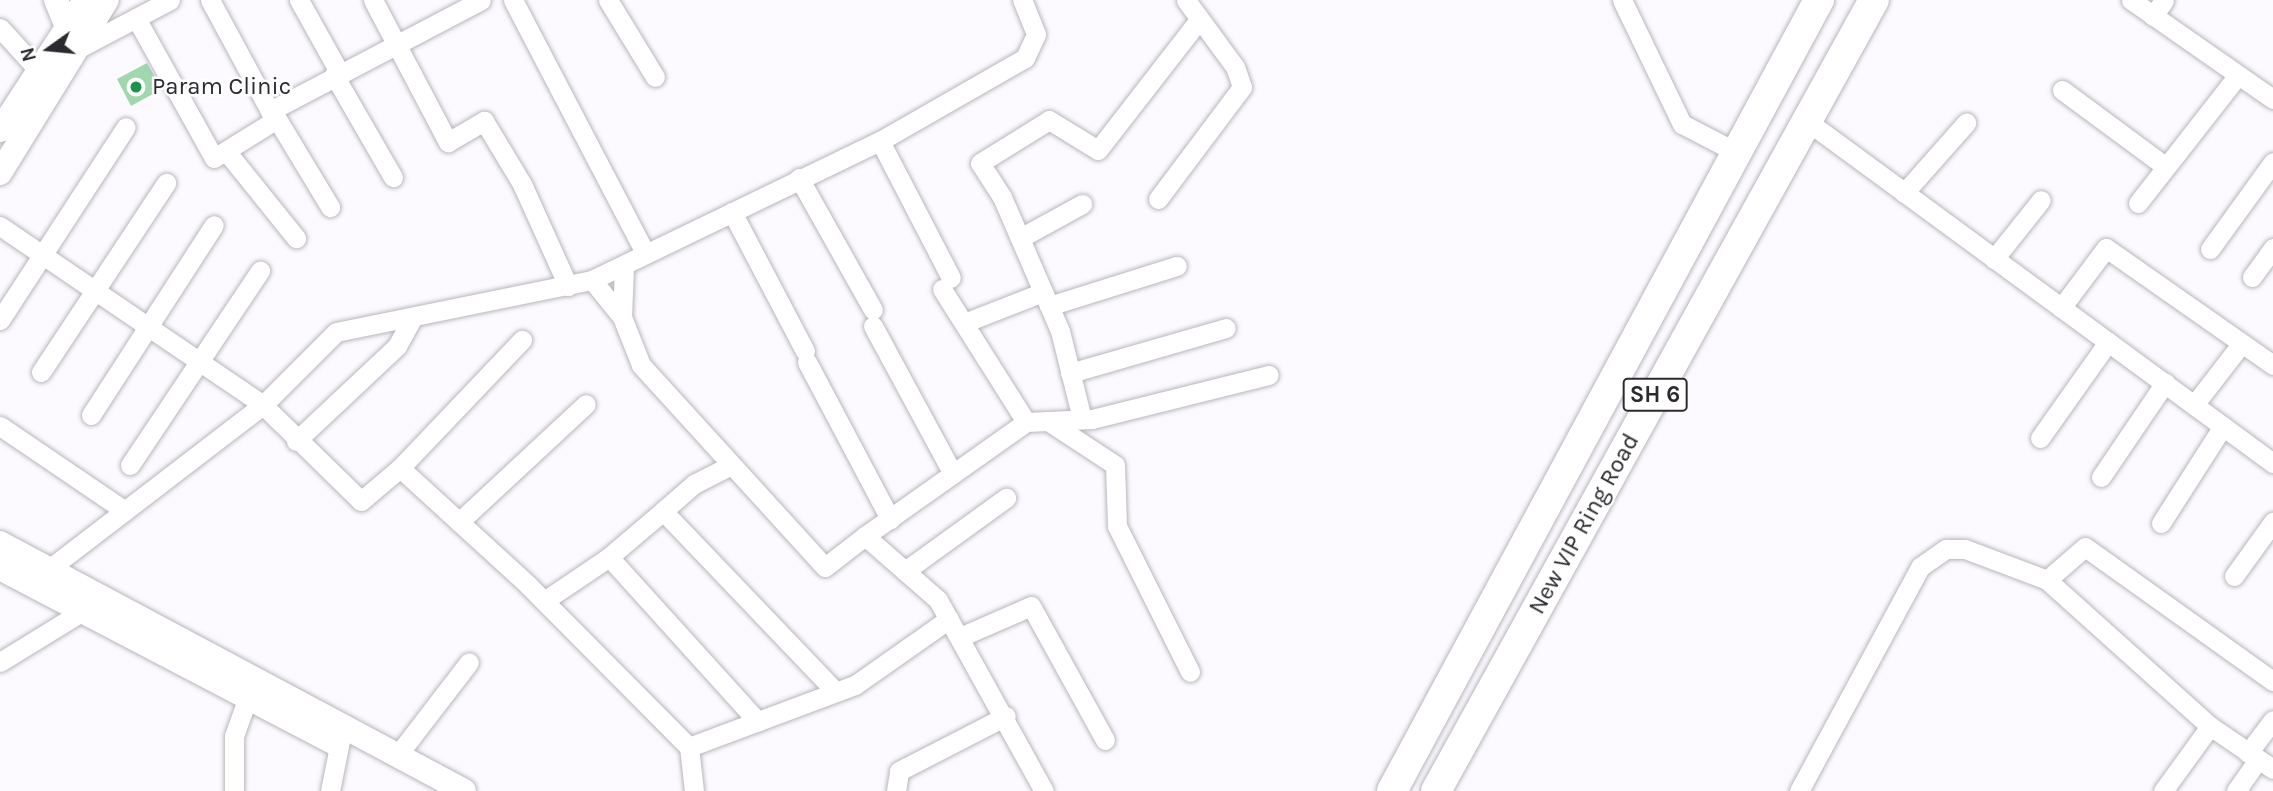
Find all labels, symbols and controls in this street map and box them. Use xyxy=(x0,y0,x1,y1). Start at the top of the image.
north arrow xyxy=(14,14,84,84)
text: N xyxy=(16,45,41,64)
place label: Param Clinic xyxy=(152,73,291,101)
marker: Param Clinic xyxy=(126,77,146,97)
road number: SH 6 xyxy=(1622,376,1688,414)
street label: New VIP Ring Road xyxy=(1522,429,1646,619)

